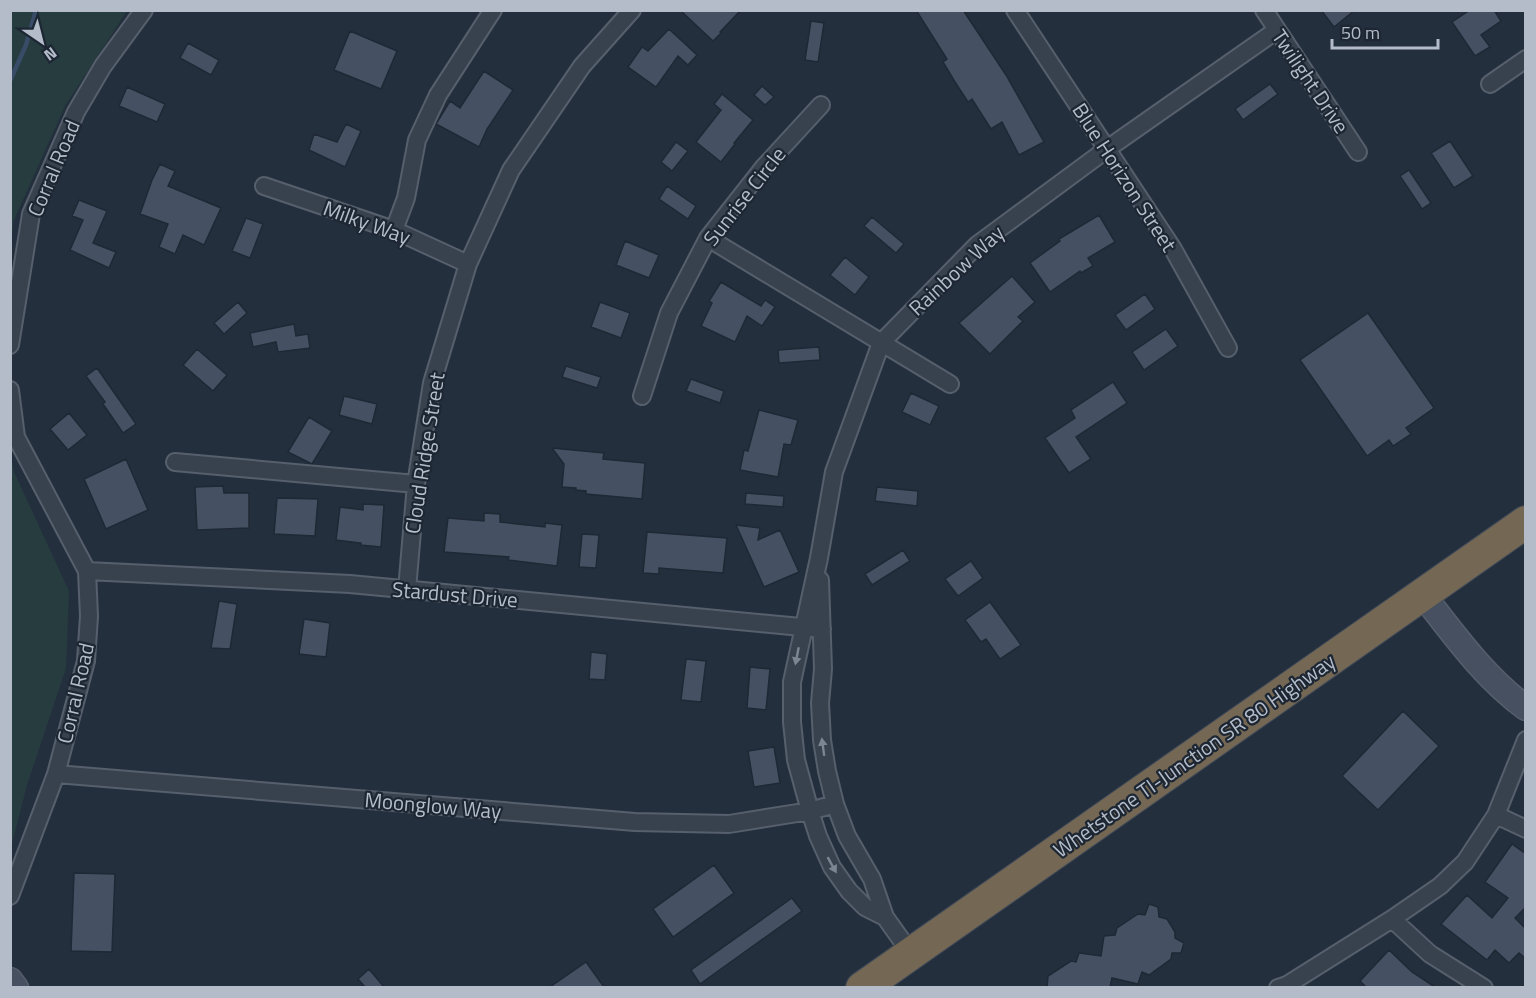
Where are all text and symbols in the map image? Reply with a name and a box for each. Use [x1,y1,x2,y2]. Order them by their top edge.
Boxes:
north arrow [12,12,72,72]
scale bar [1332,12,1438,50]
text: 50 m [1341,19,1380,46]
street label: Twilight Drive [1264,22,1358,140]
text: N [39,41,62,67]
street label: Blue Horizon Street [1065,96,1186,258]
street label: Corral Road [18,115,88,221]
street label: Sunrise Circle [695,140,793,252]
street label: Milky Way [319,191,415,253]
street label: Rainbow Way [901,217,1011,323]
street label: Cloud Ridge Street [395,369,453,536]
street label: Stardust Drive [391,573,519,615]
street label: Corral Road [48,640,102,746]
street label: Whetstone TI-Junction SR 80 Highway [1046,645,1342,865]
one-way arrow [792,646,801,665]
one-way arrow [819,737,828,756]
street label: Moonglow Way [363,783,503,827]
one-way arrow [827,857,837,874]

